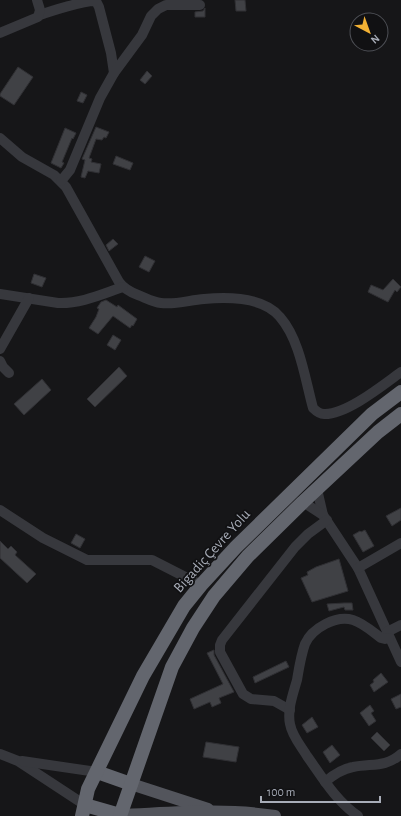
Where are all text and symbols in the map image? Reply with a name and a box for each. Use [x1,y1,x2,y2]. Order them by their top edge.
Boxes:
north arrow [349,12,389,52]
text: N [369,33,382,46]
street label: Bigadiç Çevre Yolu [171,506,253,595]
scale bar [261,778,380,804]
text: 100 m [267,786,295,798]

